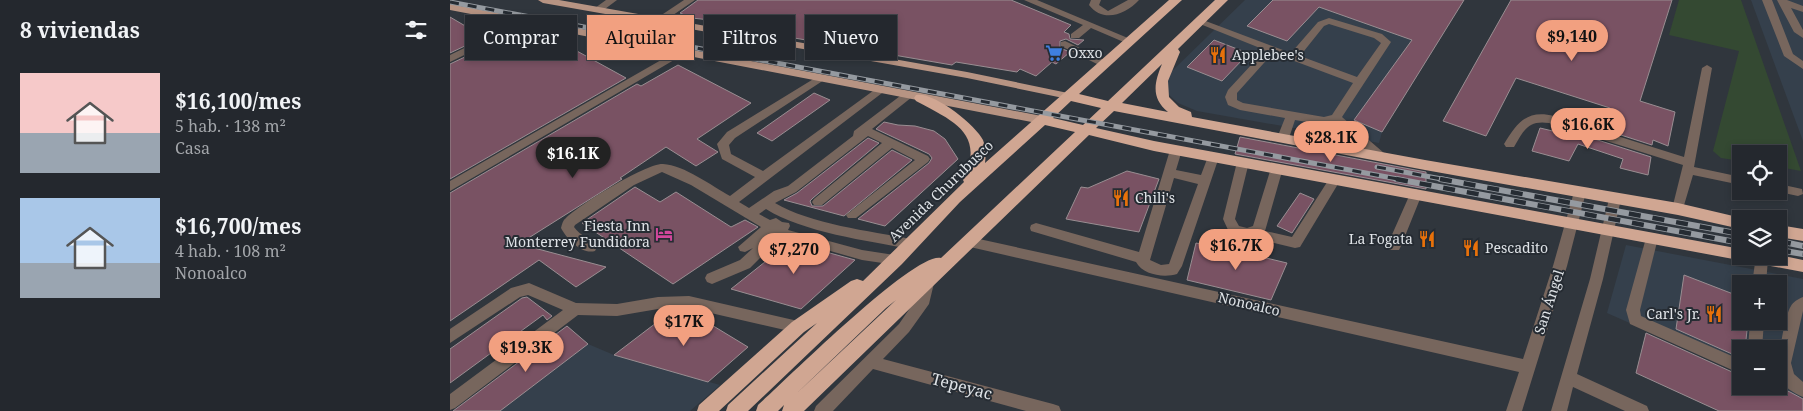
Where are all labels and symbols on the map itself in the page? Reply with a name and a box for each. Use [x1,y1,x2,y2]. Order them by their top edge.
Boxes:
pin: $9,140 [1531,20,1613,62]
supermarket icon: Oxxo [1044,43,1064,63]
place label: Oxxo [1068,43,1103,62]
restaurant icon: Applebee's [1208,45,1228,65]
place label: Applebee's [1232,45,1304,64]
pin: $16.6K [1547,108,1629,150]
pin: $28.1K [1290,120,1372,163]
pin: $16.1K [532,136,614,179]
street label: Avenida Churubusco [884,136,997,246]
restaurant icon: Chili's [1111,188,1131,208]
place label: Chili's [1135,188,1175,207]
place label: Fiesta Inn Monterrey Fundidora [505,216,650,251]
hotel icon: Fiesta Inn Monterrey Fundidora [654,224,674,244]
pin: $16.7K [1195,228,1277,271]
place label: La Fogata [1349,229,1413,248]
restaurant icon: La Fogata [1417,229,1437,249]
pin: $7,270 [753,232,835,275]
restaurant icon: Pescadito [1461,238,1481,258]
place label: Pescadito [1485,238,1548,257]
street label: San Ángel [1529,267,1568,336]
street label: Nonoalco [1216,287,1282,320]
pin: $17K [654,304,714,347]
place label: Carl's Jr. [1646,304,1700,323]
restaurant icon: Carl's Jr. [1704,304,1724,324]
pin: $19.3K [485,330,567,373]
street label: Tepeyac [929,367,995,405]

